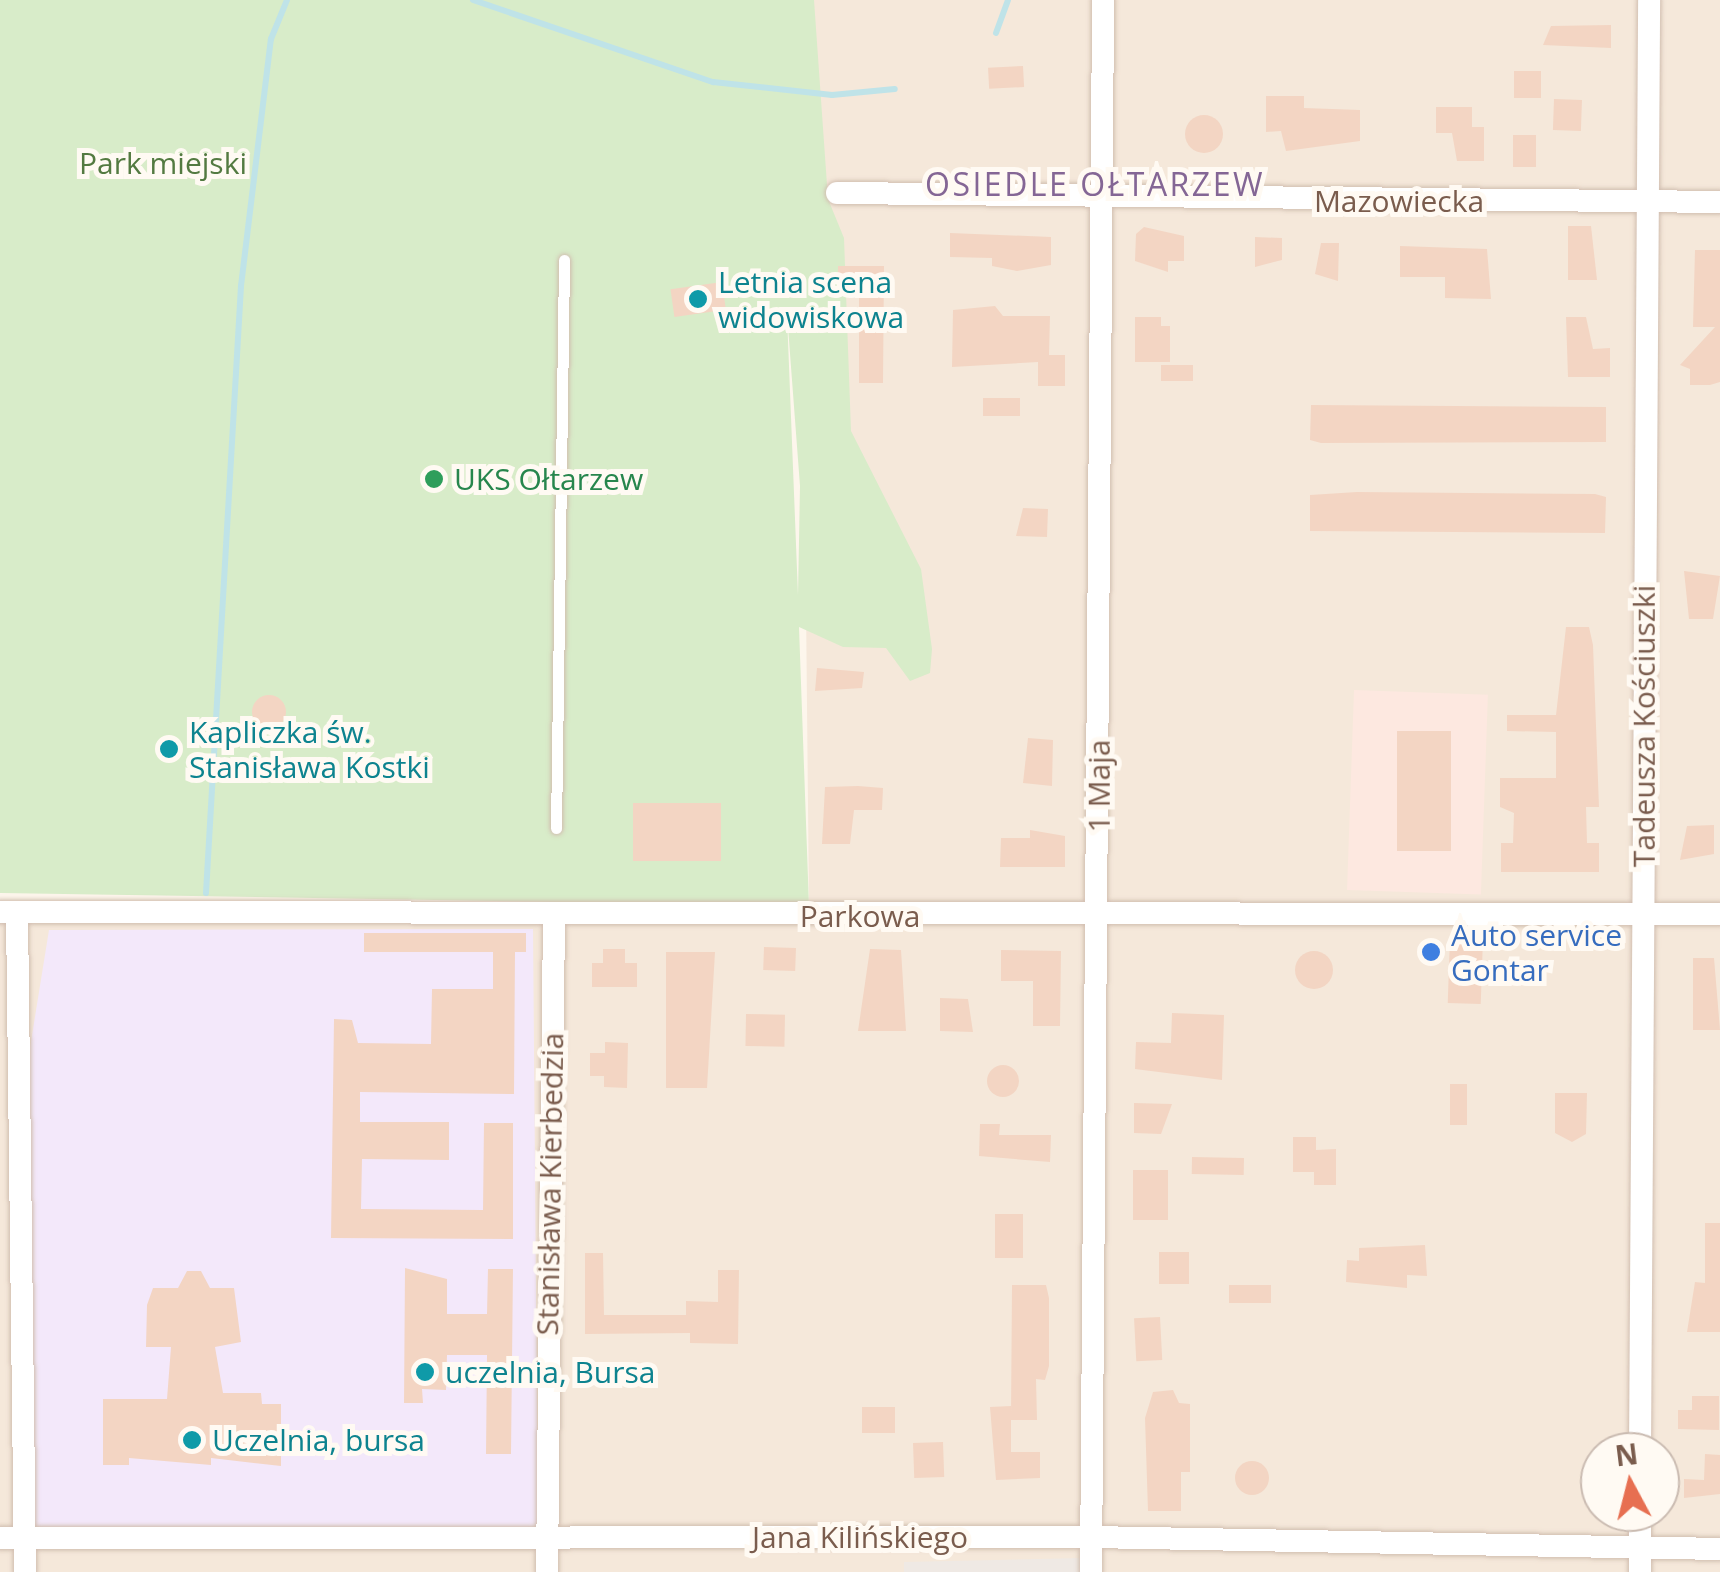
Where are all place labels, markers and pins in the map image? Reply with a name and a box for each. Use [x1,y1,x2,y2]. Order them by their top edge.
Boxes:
place label: Letnia scena widowiskowa [718,264,904,334]
marker: Letnia scena widowiskowa [687,288,709,310]
place label: UKS Ołtarzew [454,461,643,497]
marker: UKS Ołtarzew [423,468,445,490]
place label: Kapliczka św. Stanisława Kostki [189,714,430,784]
marker: Kapliczka św. Stanisława Kostki [158,738,180,760]
place label: Auto service Gontar [1451,917,1622,988]
marker: Auto service Gontar [1420,941,1442,963]
place label: uczelnia, Bursa [445,1354,655,1390]
marker: uczelnia, Bursa [414,1361,436,1383]
place label: Uczelnia, bursa [212,1422,425,1458]
marker: Uczelnia, bursa [181,1429,203,1451]

